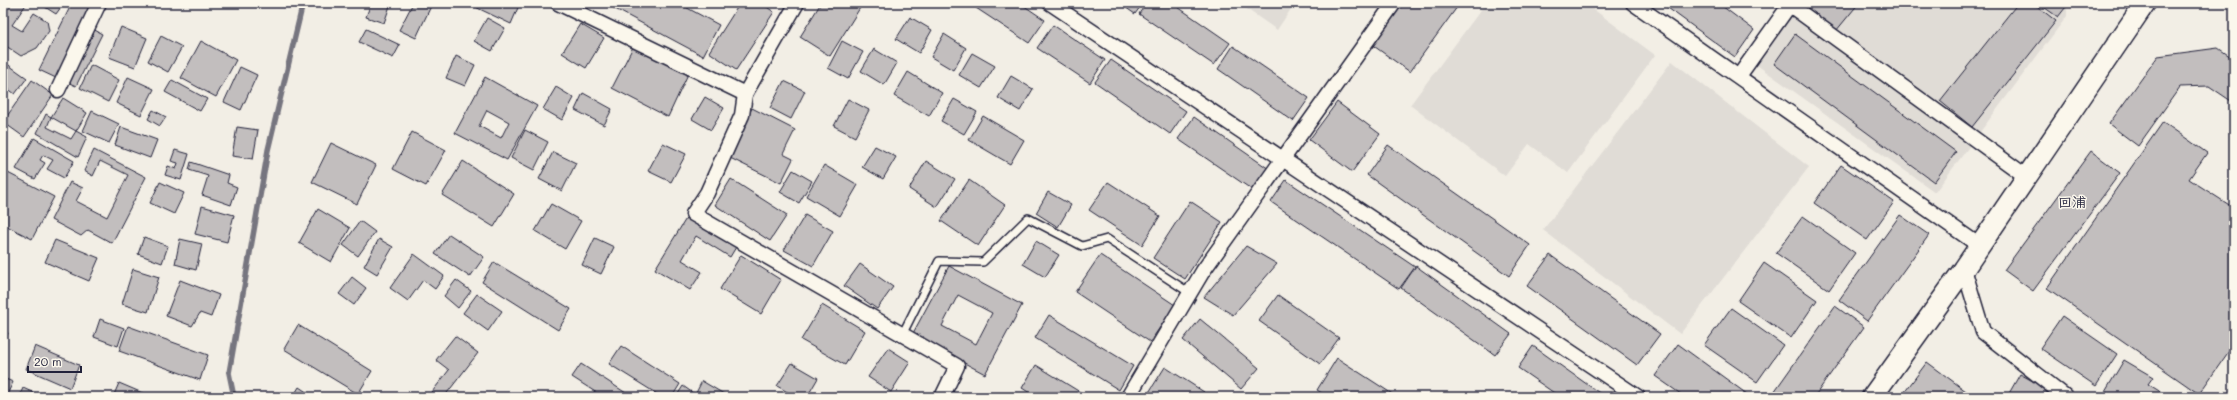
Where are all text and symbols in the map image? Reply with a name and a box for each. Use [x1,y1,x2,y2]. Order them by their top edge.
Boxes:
district label: 回浦 [2058,192,2086,211]
scale bar [28,348,81,374]
text: 20 m [34,353,62,369]

